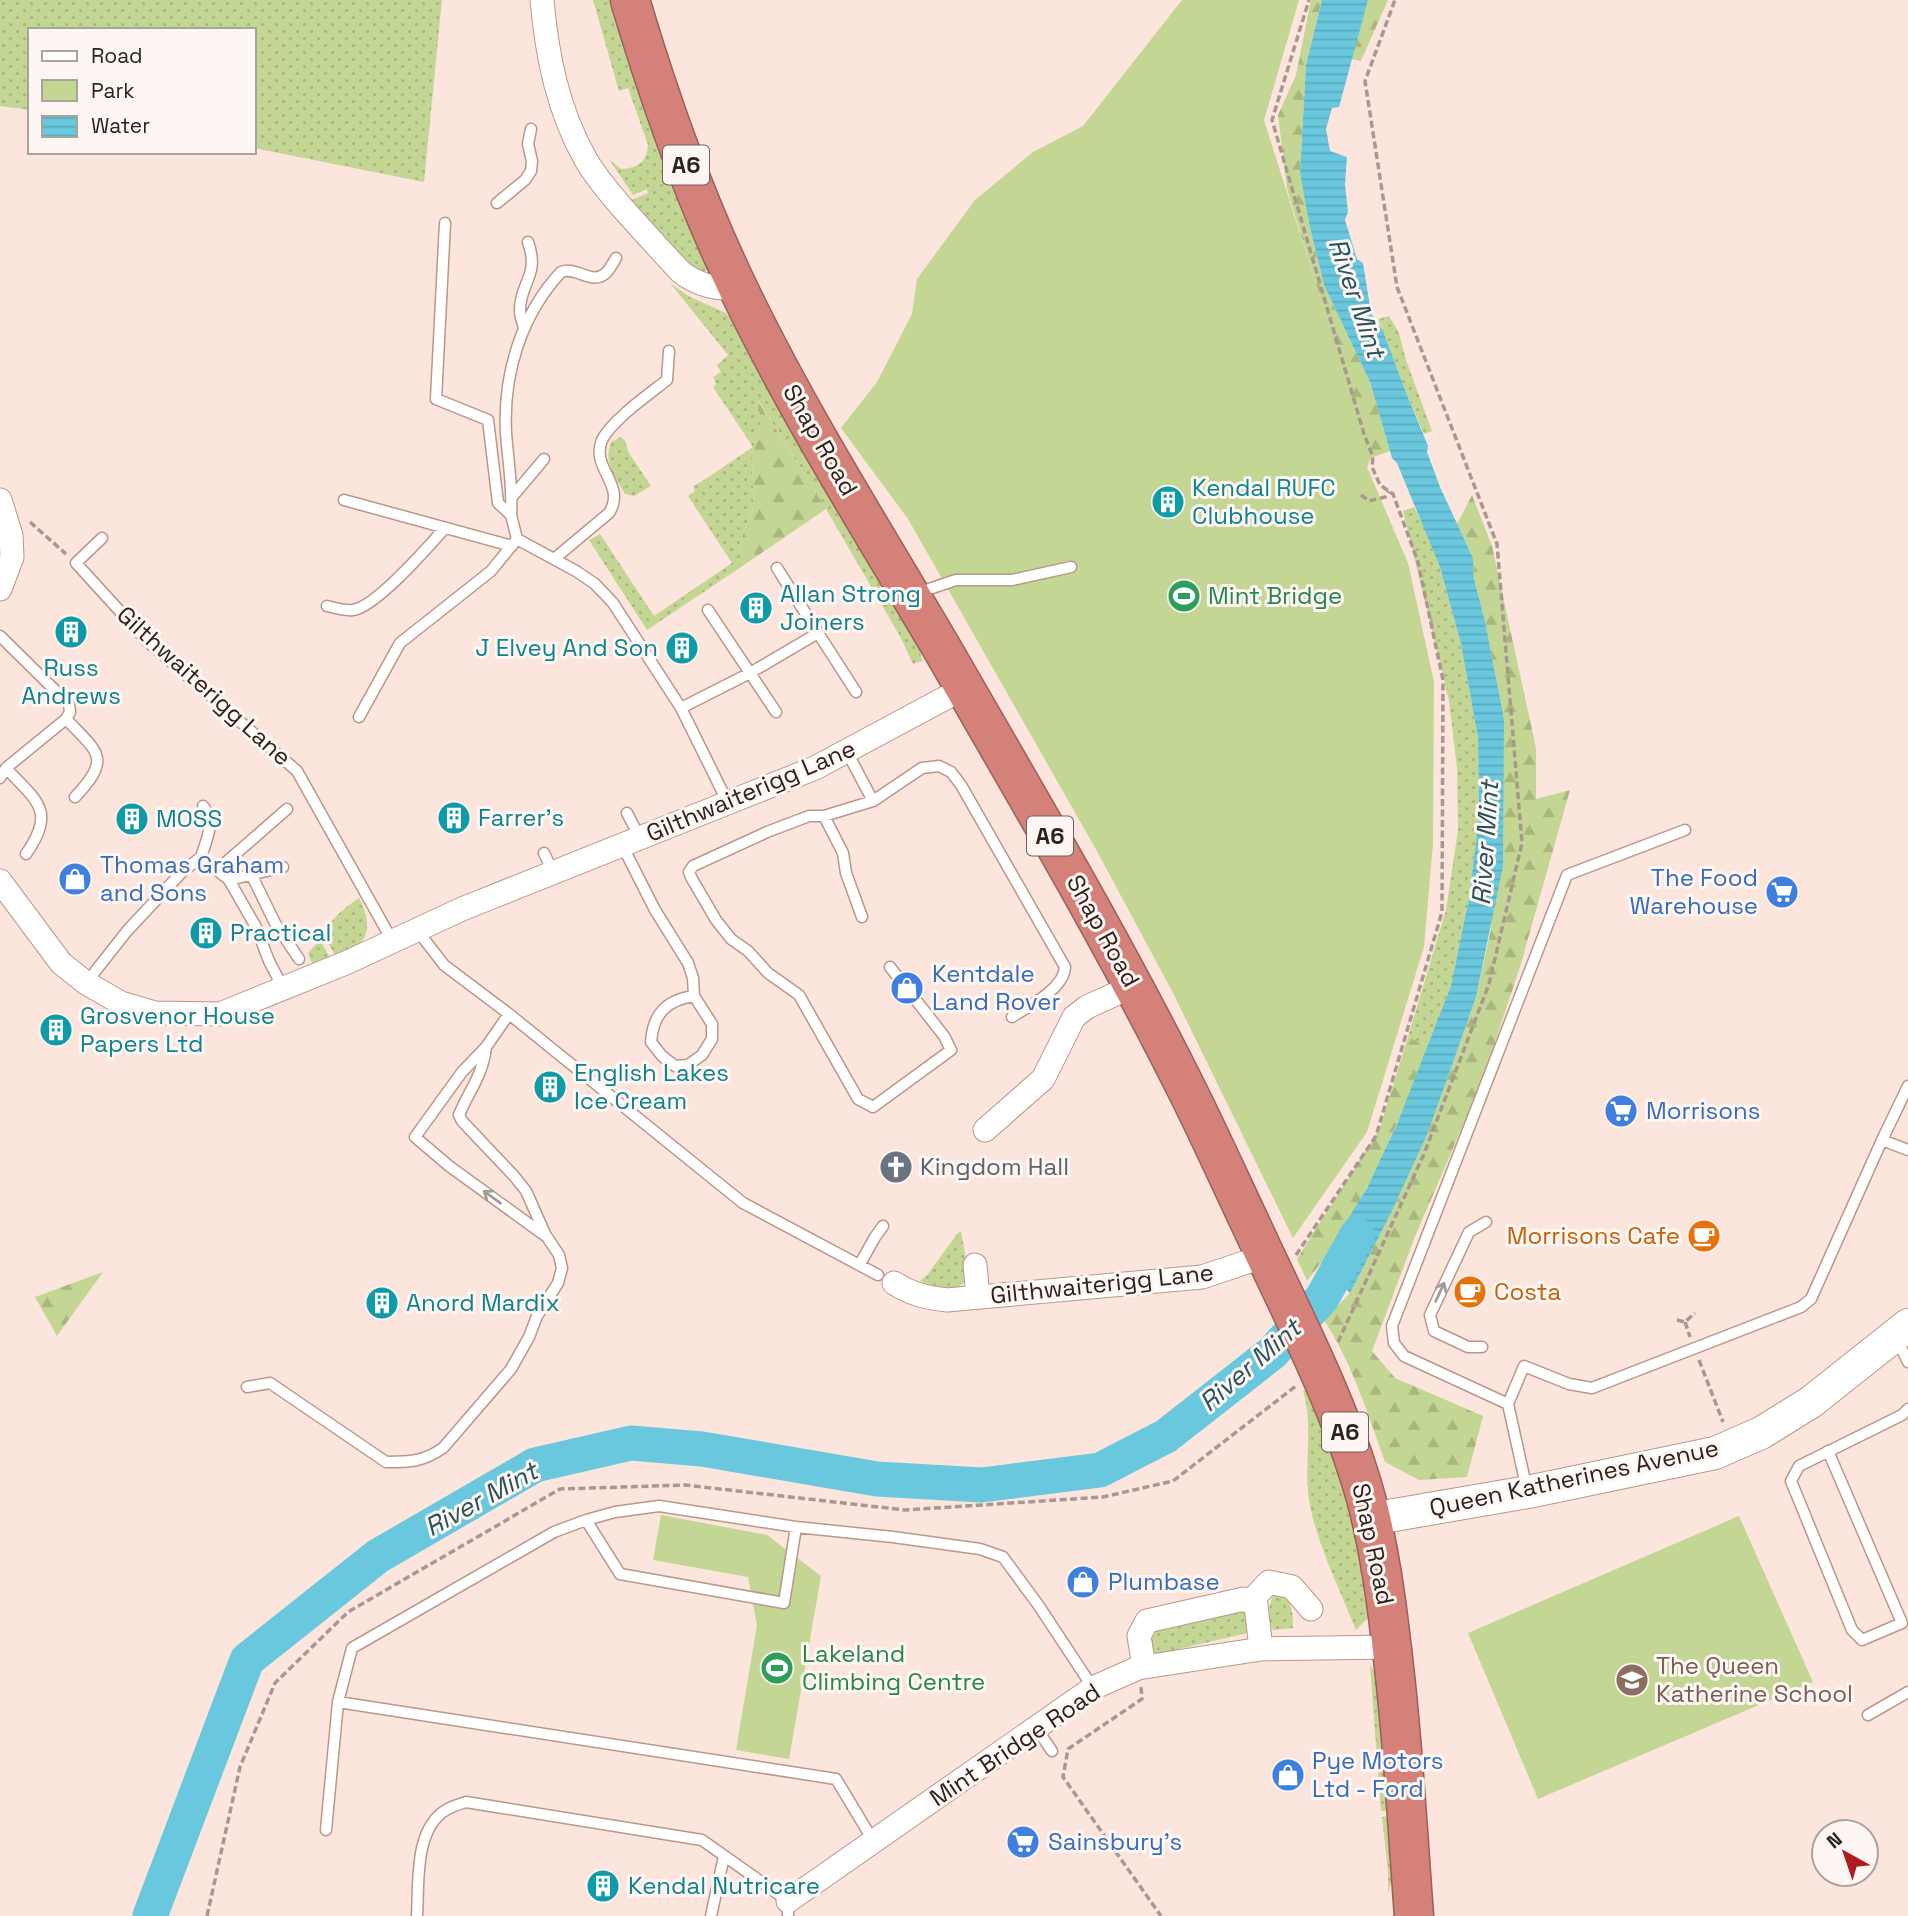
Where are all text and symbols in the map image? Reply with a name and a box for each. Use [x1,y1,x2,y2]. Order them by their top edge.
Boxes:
legend [28,28,256,154]
text: Road [91,42,143,69]
text: Park [91,77,135,104]
text: Water [91,112,150,139]
road number: A6 [663,146,709,184]
water label: River Mint [1321,234,1394,364]
street label: Shap Road [776,378,865,501]
place label: Kendal RUFC Clubhouse [1192,472,1336,531]
building icon: Kendal RUFC Clubhouse [1149,483,1187,521]
sports icon: Mint Bridge [1165,577,1203,615]
place label: Allan Strong Joiners [780,578,921,637]
place label: Mint Bridge [1208,580,1342,611]
building icon: Allan Strong Joiners [737,589,775,627]
street label: Gilthwaiterigg Lane [111,599,298,772]
building icon: Russ Andrews [52,613,90,651]
building icon: J Elvey And Son [663,629,701,667]
place label: J Elvey And Son [475,632,658,663]
place label: Russ Andrews [21,652,121,711]
street label: Gilthwaiterigg Lane [641,732,860,849]
water label: River Mint [1464,778,1506,906]
building icon: Farrer's [435,799,473,837]
building icon: MOSS [113,800,151,838]
place label: Farrer's [478,802,564,833]
place label: MOSS [156,803,222,834]
road number: A6 [1027,816,1073,856]
place label: Thomas Graham and Sons [100,849,284,908]
shop icon: Thomas Graham and Sons [56,860,94,898]
place label: The Food Warehouse [1630,862,1758,921]
street label: Shap Road [1060,869,1147,992]
supermarket icon: The Food Warehouse [1763,873,1801,911]
building icon: Practical [187,914,225,952]
place label: Practical [230,917,331,948]
place label: Kentdale Land Rover [932,958,1060,1017]
shop icon: Kentdale Land Rover [888,969,926,1007]
place label: Grosvenor House Papers Ltd [80,1000,275,1059]
building icon: Grosvenor House Papers Ltd [37,1011,75,1049]
place label: English Lakes Ice Cream [574,1057,729,1116]
building icon: English Lakes Ice Cream [531,1068,569,1106]
supermarket icon: Morrisons [1602,1092,1640,1130]
place label: Morrisons [1646,1095,1760,1126]
church icon: Kingdom Hall [877,1148,915,1186]
place label: Kingdom Hall [920,1151,1069,1182]
one-way arrow [483,1190,502,1204]
cafe icon: Morrisons Cafe [1685,1217,1723,1255]
place label: Morrisons Cafe [1507,1220,1680,1251]
street label: Gilthwaiterigg Lane [989,1256,1215,1311]
cafe icon: Costa [1451,1273,1489,1311]
place label: Costa [1494,1276,1562,1307]
one-way arrow [1435,1282,1448,1303]
building icon: Anord Mardix [363,1284,401,1322]
place label: Anord Mardix [406,1287,560,1318]
water label: River Mint [1192,1310,1310,1419]
road number: A6 [1322,1413,1368,1452]
street label: Queen Katherines Avenue [1426,1432,1721,1523]
water label: River Mint [418,1453,545,1544]
street label: Shap Road [1345,1480,1402,1608]
shop icon: Plumbase [1064,1563,1102,1601]
place label: Plumbase [1108,1566,1220,1597]
place label: Lakeland Climbing Centre [802,1638,985,1697]
sports icon: Lakeland Climbing Centre [758,1649,796,1687]
place label: The Queen Katherine School [1656,1650,1853,1709]
school or university icon: The Queen Katherine School [1613,1661,1651,1699]
street label: Mint Bridge Road [923,1676,1106,1813]
place label: Pye Motors Ltd - Ford [1312,1745,1444,1804]
shop icon: Pye Motors Ltd - Ford [1269,1756,1307,1794]
north arrow [1810,1818,1880,1888]
supermarket icon: Sainsbury's [1004,1823,1042,1861]
place label: Sainsbury's [1048,1826,1182,1857]
text: N [1821,1827,1847,1854]
building icon: Kendal Nutricare [584,1867,622,1905]
place label: Kendal Nutricare [628,1870,820,1901]

